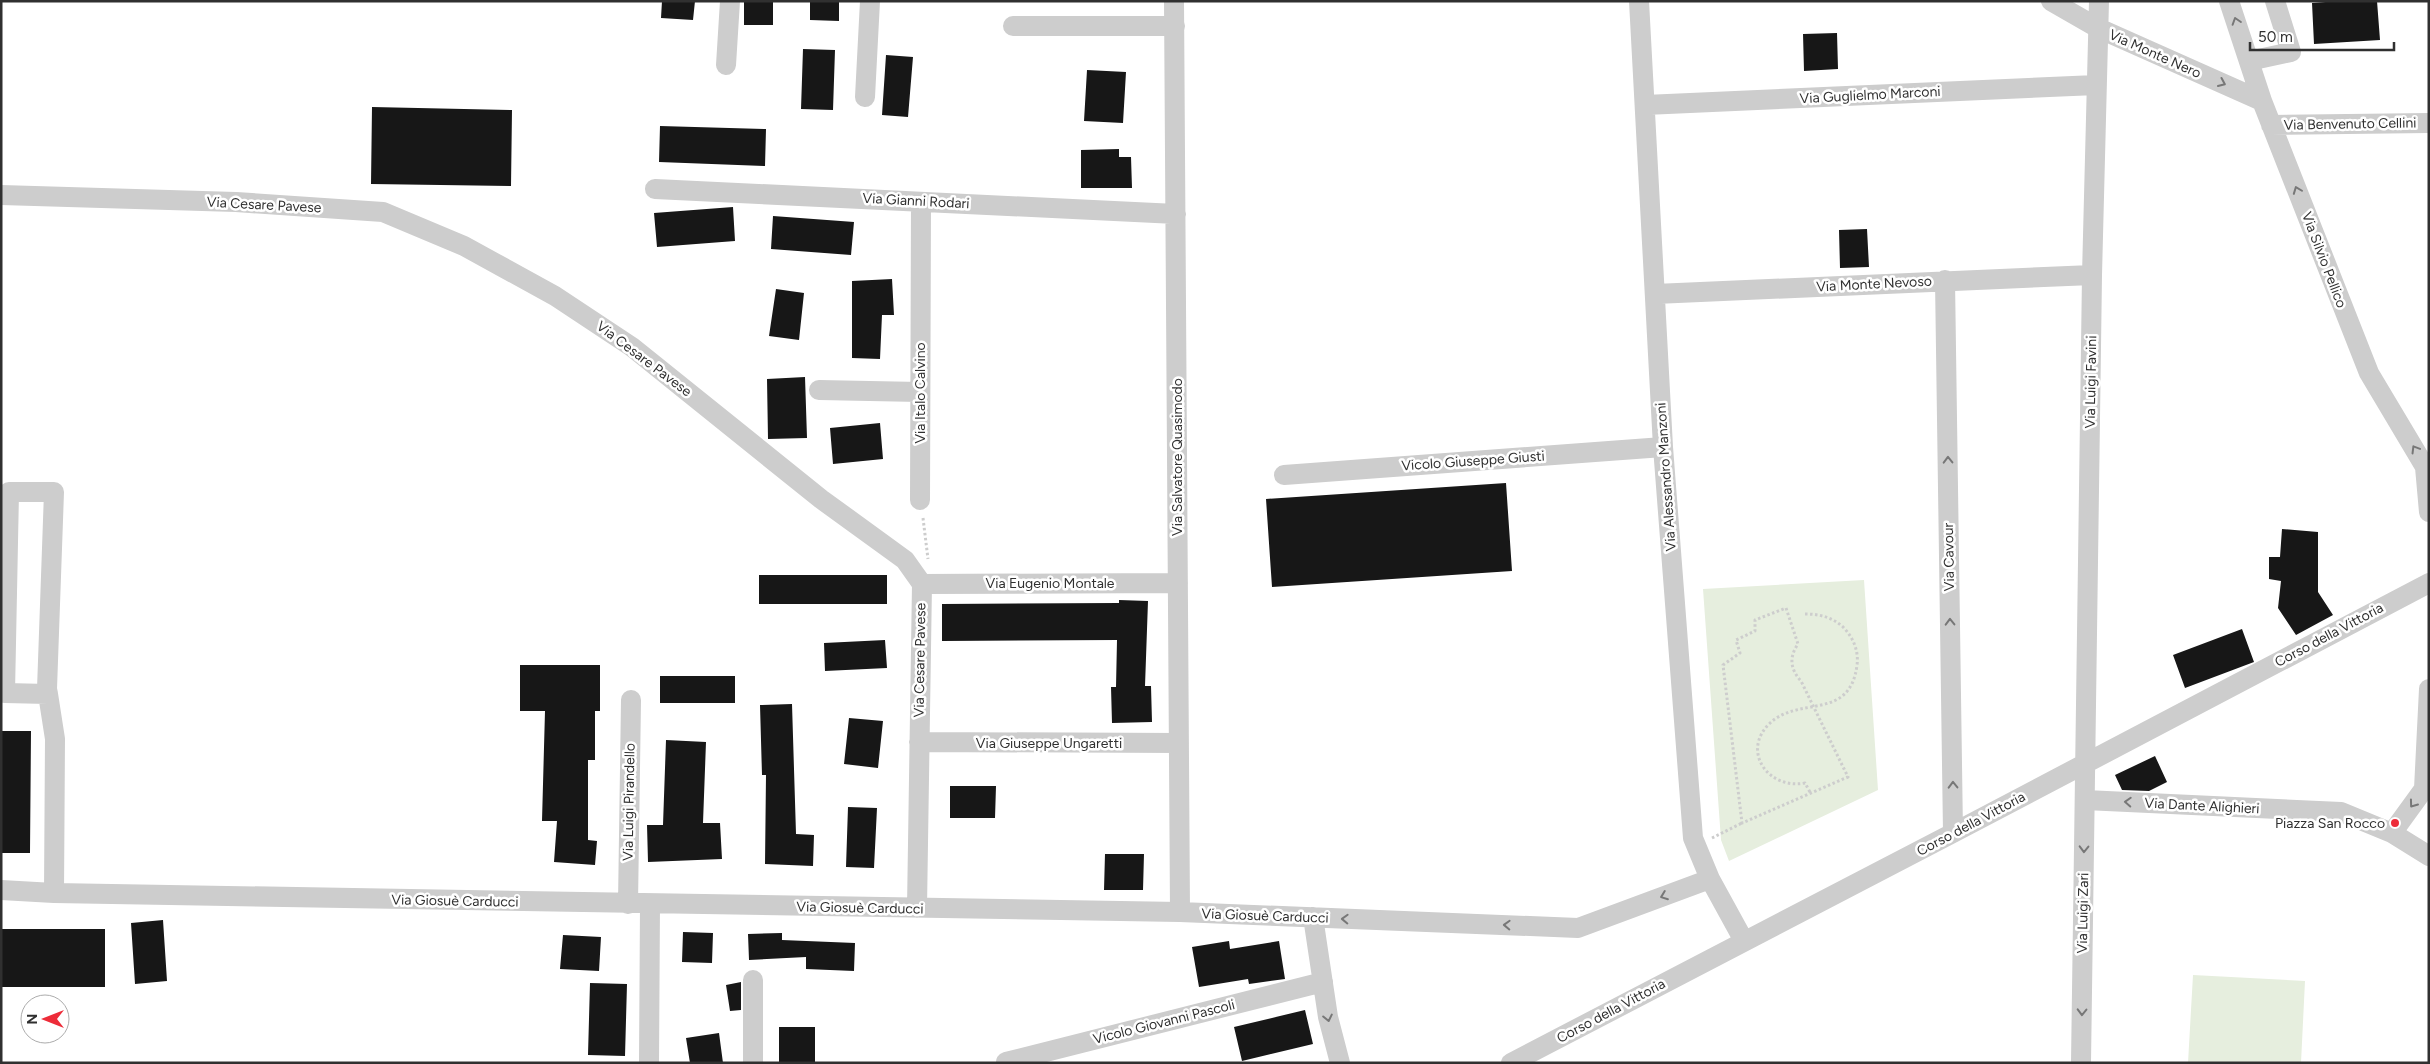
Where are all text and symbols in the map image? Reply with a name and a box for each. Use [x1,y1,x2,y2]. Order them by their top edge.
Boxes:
one-way arrow [2231,17,2241,26]
scale bar [2250,20,2394,52]
street label: Via Monte Nero [2106,26,2204,82]
text: 50 m [2258,28,2293,46]
one-way arrow [2217,77,2226,88]
street label: Via Guglielmo Marconi [1799,83,1941,107]
street label: Via Benvenuto Cellini [2283,114,2417,134]
one-way arrow [2293,186,2303,195]
street label: Via Gianni Rodari [862,190,970,212]
street label: Via Cesare Pavese [206,194,322,217]
street label: Via Silvio Pellico [2298,210,2350,310]
street label: Via Monte Nevoso [1816,272,1932,296]
street label: Via Cesare Pavese [593,318,695,401]
street label: Via Luigi Favini [2082,335,2100,429]
street label: Via Italo Calvino [912,342,929,444]
street label: Via Salvatore Quasimodo [1169,378,1186,536]
street label: Via Alessandro Manzoni [1652,402,1680,552]
one-way arrow [2411,445,2421,454]
street label: Vicolo Giuseppe Giusti [1401,448,1545,474]
one-way arrow [1943,456,1953,464]
street label: Via Cavour [1940,522,1958,591]
street label: Via Eugenio Montale [985,575,1115,592]
street label: Corso della Vittoria [2272,599,2386,671]
street label: Via Cesare Pavese [911,602,930,717]
one-way arrow [1945,618,1955,626]
street label: Via Giuseppe Ungaretti [976,735,1122,752]
street label: Via Luigi Pirandello [619,743,639,861]
one-way arrow [1948,780,1958,788]
street label: Corso della Vittoria [1914,788,2028,860]
street label: Via Dante Alighieri [2144,794,2260,818]
one-way arrow [2124,797,2132,808]
one-way arrow [2410,798,2419,808]
place label: Piazza San Rocco [2275,815,2385,832]
marker: Piazza San Rocco [2389,817,2401,829]
one-way arrow [2079,846,2089,853]
street label: Via Luigi Zari [2074,872,2092,954]
one-way arrow [1660,890,1669,900]
street label: Via Giosuè Carducci [391,891,519,911]
street label: Via Giosuè Carducci [796,898,924,918]
street label: Via Giosuè Carducci [1201,905,1329,927]
one-way arrow [1341,913,1349,924]
one-way arrow [1503,920,1511,931]
street label: Corso della Vittoria [1554,975,1668,1047]
north arrow [20,994,70,1044]
street label: Vicolo Giovanni Pascoli [1091,996,1237,1048]
one-way arrow [2077,1008,2087,1016]
one-way arrow [1323,1013,1333,1022]
text: N [24,1014,41,1024]

